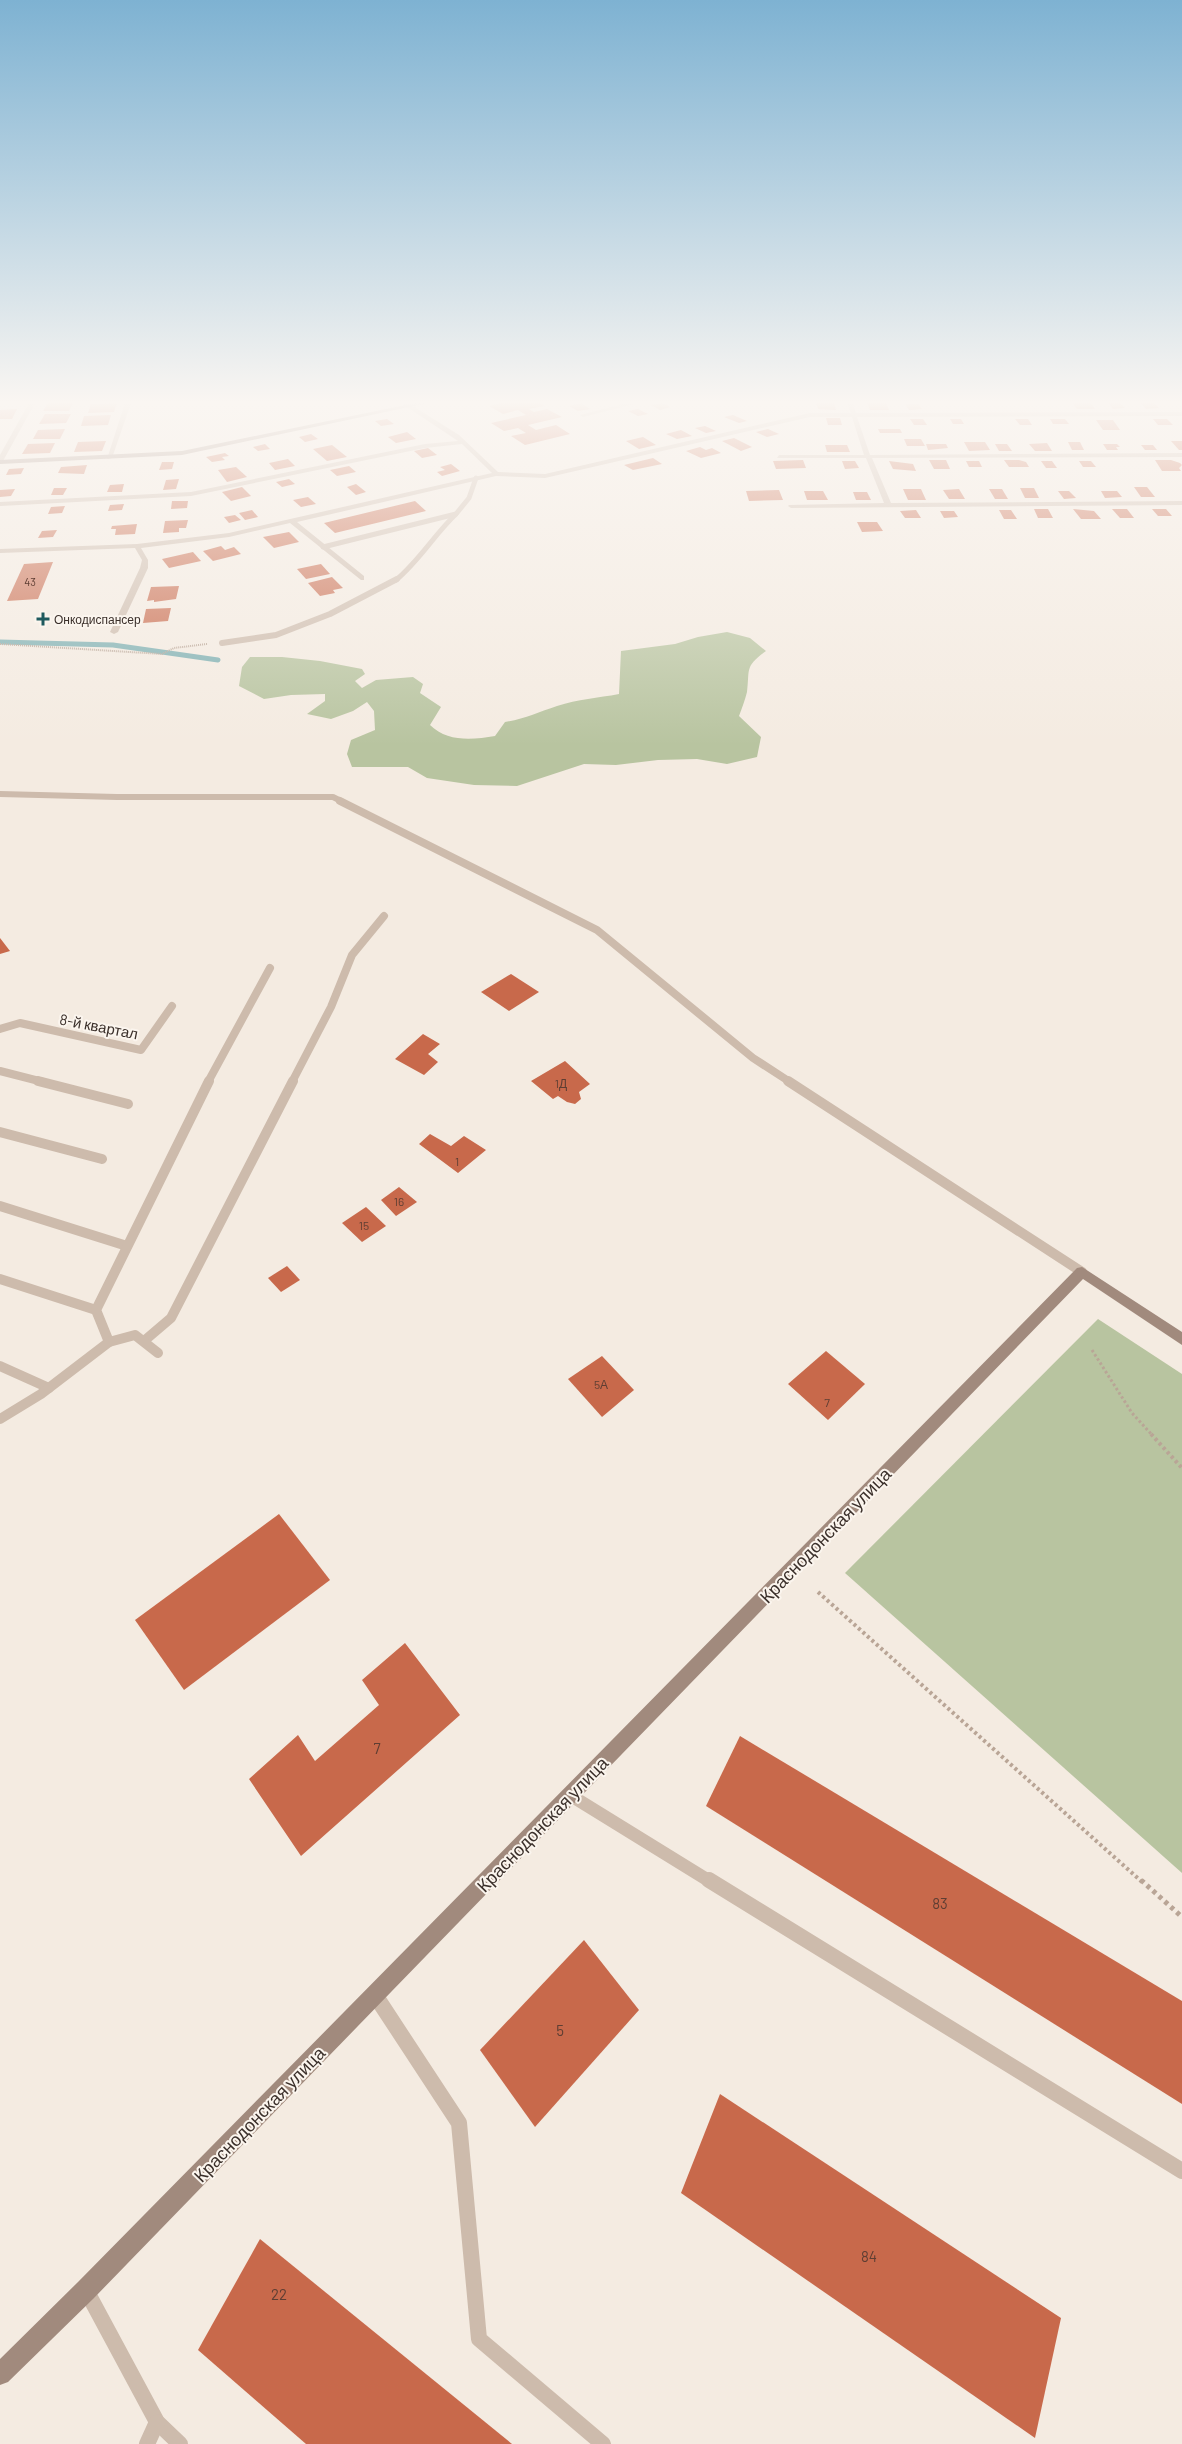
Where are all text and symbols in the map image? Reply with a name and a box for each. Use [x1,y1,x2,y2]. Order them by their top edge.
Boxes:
house number: 43 [24,575,36,588]
marker: Онкодиспансер [36,612,50,626]
place label: Онкодиспансер [54,612,141,627]
street label: 8-й квартал [58,1010,140,1042]
house number: 1Д [555,1076,567,1091]
house number: 1 [455,1154,459,1168]
house number: 16 [394,1194,404,1208]
house number: 15 [359,1218,369,1232]
house number: 5А [594,1377,608,1391]
house number: 7 [824,1395,830,1409]
street label: Краснодонская улица [755,1462,896,1607]
house number: 7 [373,1739,381,1757]
street label: Краснодонская улица [472,1751,613,1896]
house number: 83 [932,1894,948,1912]
house number: 5 [556,2021,564,2039]
street label: Краснодонская улица [189,2041,330,2186]
house number: 84 [861,2247,877,2265]
house number: 22 [271,2285,287,2303]

